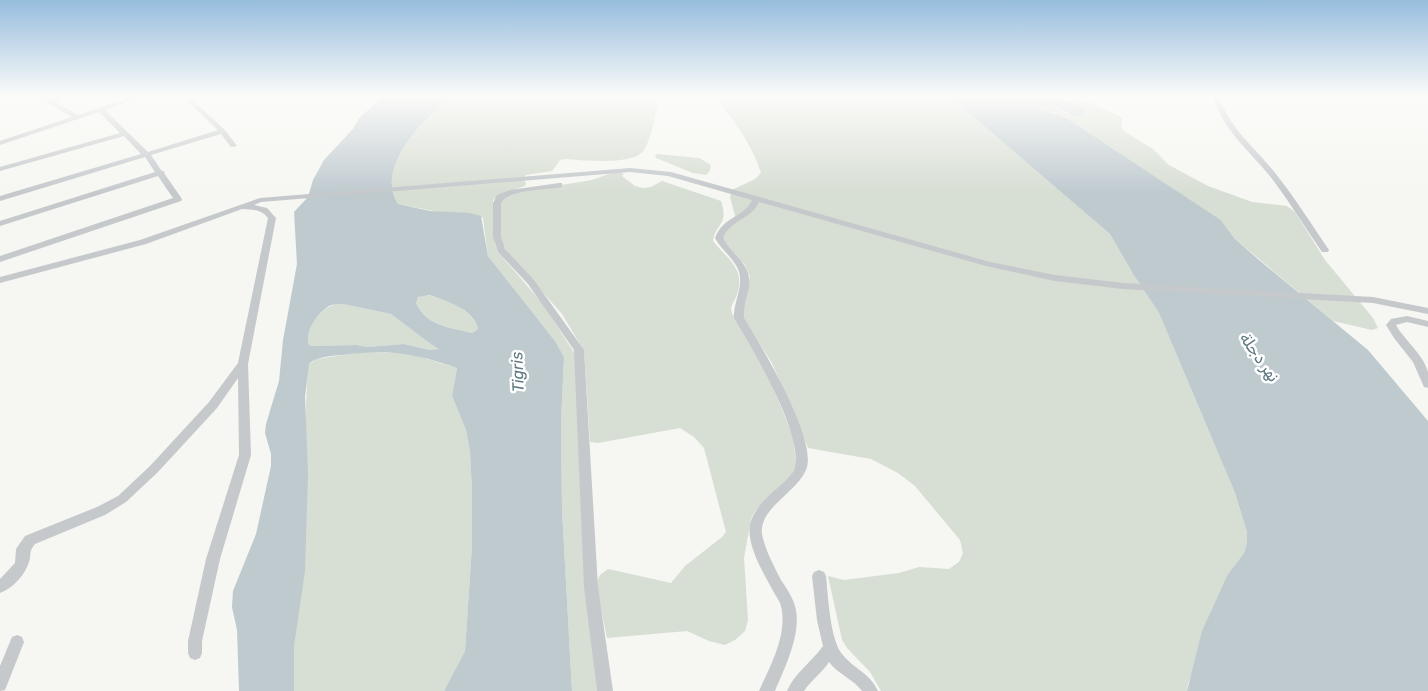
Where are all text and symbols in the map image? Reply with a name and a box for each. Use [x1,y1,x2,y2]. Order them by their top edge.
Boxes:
water label: نهر دجلة [1235,329,1283,386]
water label: Tigris [507,351,528,393]

